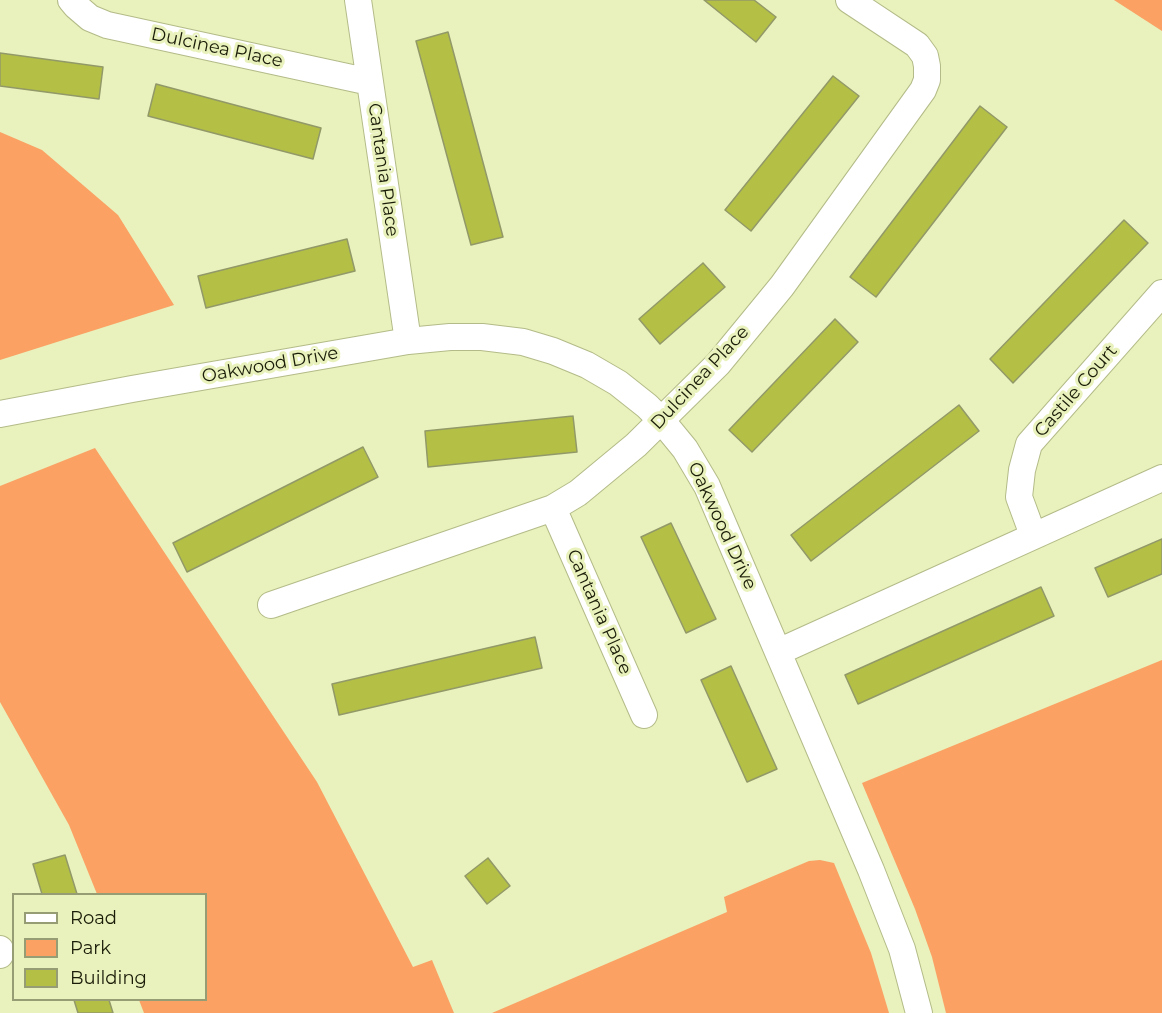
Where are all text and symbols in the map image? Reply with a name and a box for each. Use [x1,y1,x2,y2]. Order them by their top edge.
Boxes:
street label: Dulcinea Place [149,24,285,72]
street label: Cantania Place [363,102,403,238]
street label: Dulcinea Place [646,322,754,434]
street label: Castile Court [1030,340,1122,442]
street label: Oakwood Drive [200,342,340,388]
street label: Oakwood Drive [683,459,761,593]
street label: Cantania Place [562,546,636,678]
legend [12,893,207,1001]
text: Road [70,907,117,929]
text: Park [70,937,111,959]
text: Building [70,967,147,989]

